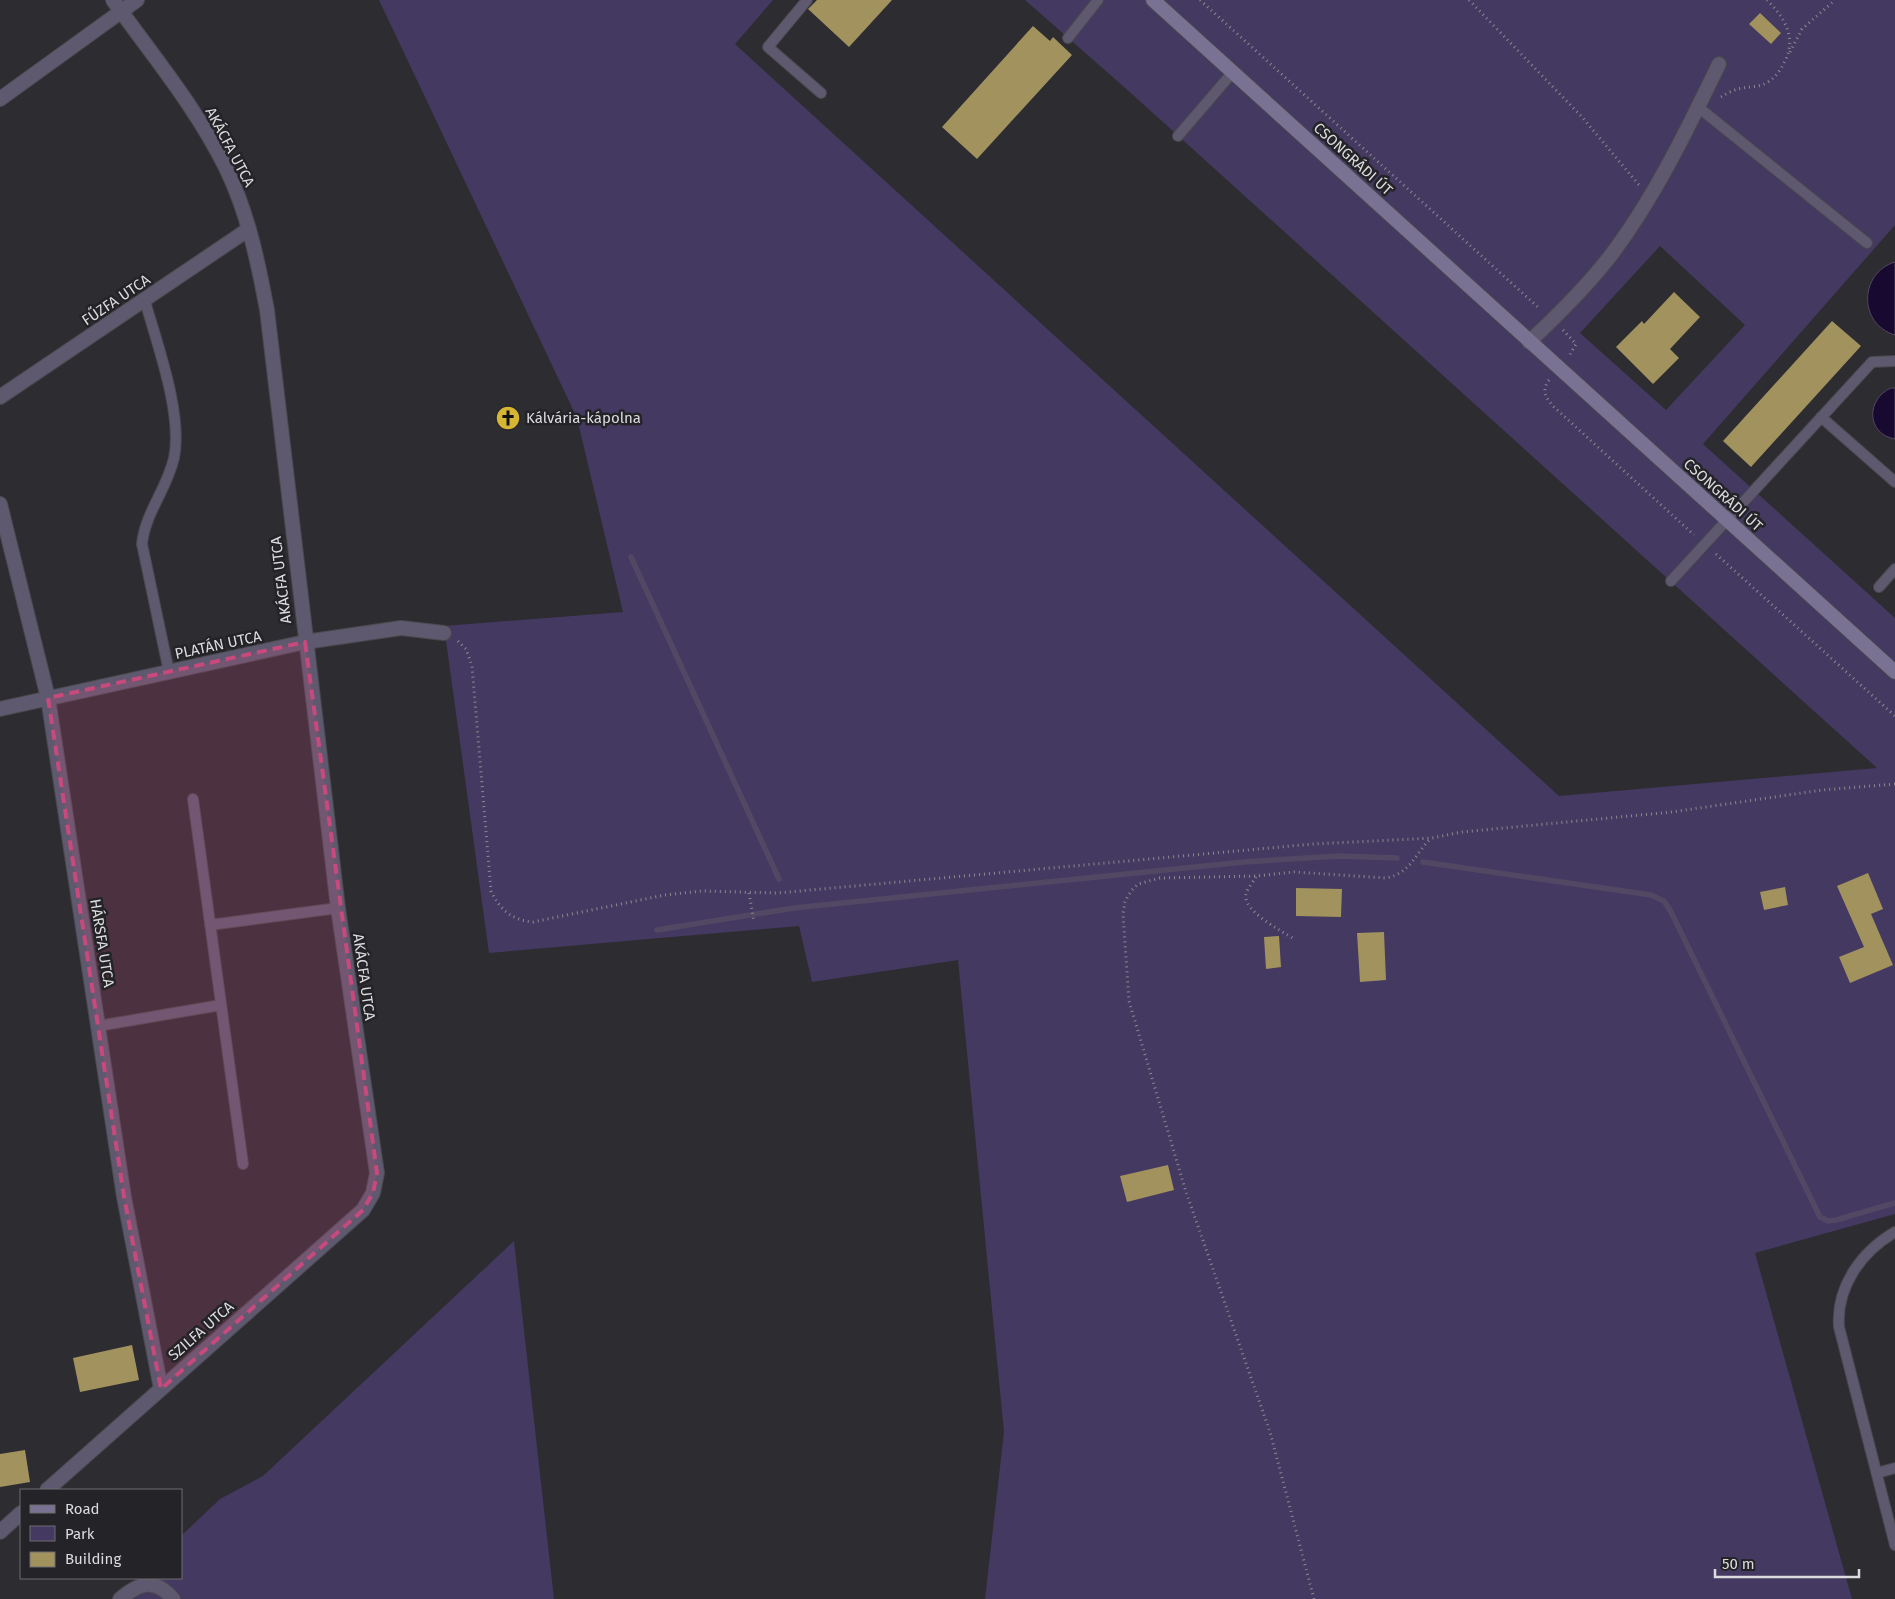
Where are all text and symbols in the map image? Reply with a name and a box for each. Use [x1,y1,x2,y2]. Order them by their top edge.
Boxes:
street label: AKÁCFA UTCA [201,104,259,190]
street label: CSONGRÁDI ÚT [1310,119,1396,199]
street label: FŰZFA UTCA [78,270,154,329]
church icon: Kálvária-kápolna [495,405,521,431]
place label: Kálvária-kápolna [526,409,641,427]
street label: CSONGRÁDI ÚT [1680,455,1766,535]
street label: AKÁCFA UTCA [267,535,295,625]
street label: PLATÁN UTCA [173,627,263,663]
street label: HÁRSFA UTCA [86,898,118,989]
street label: AKÁCFA UTCA [349,932,379,1022]
street label: SZILFA UTCA [165,1297,238,1364]
legend [20,1489,182,1579]
text: Road [65,1500,100,1518]
text: Park [65,1525,95,1543]
scale bar [1715,1546,1859,1578]
text: Building [65,1550,121,1568]
text: 50 m [1722,1555,1755,1573]

